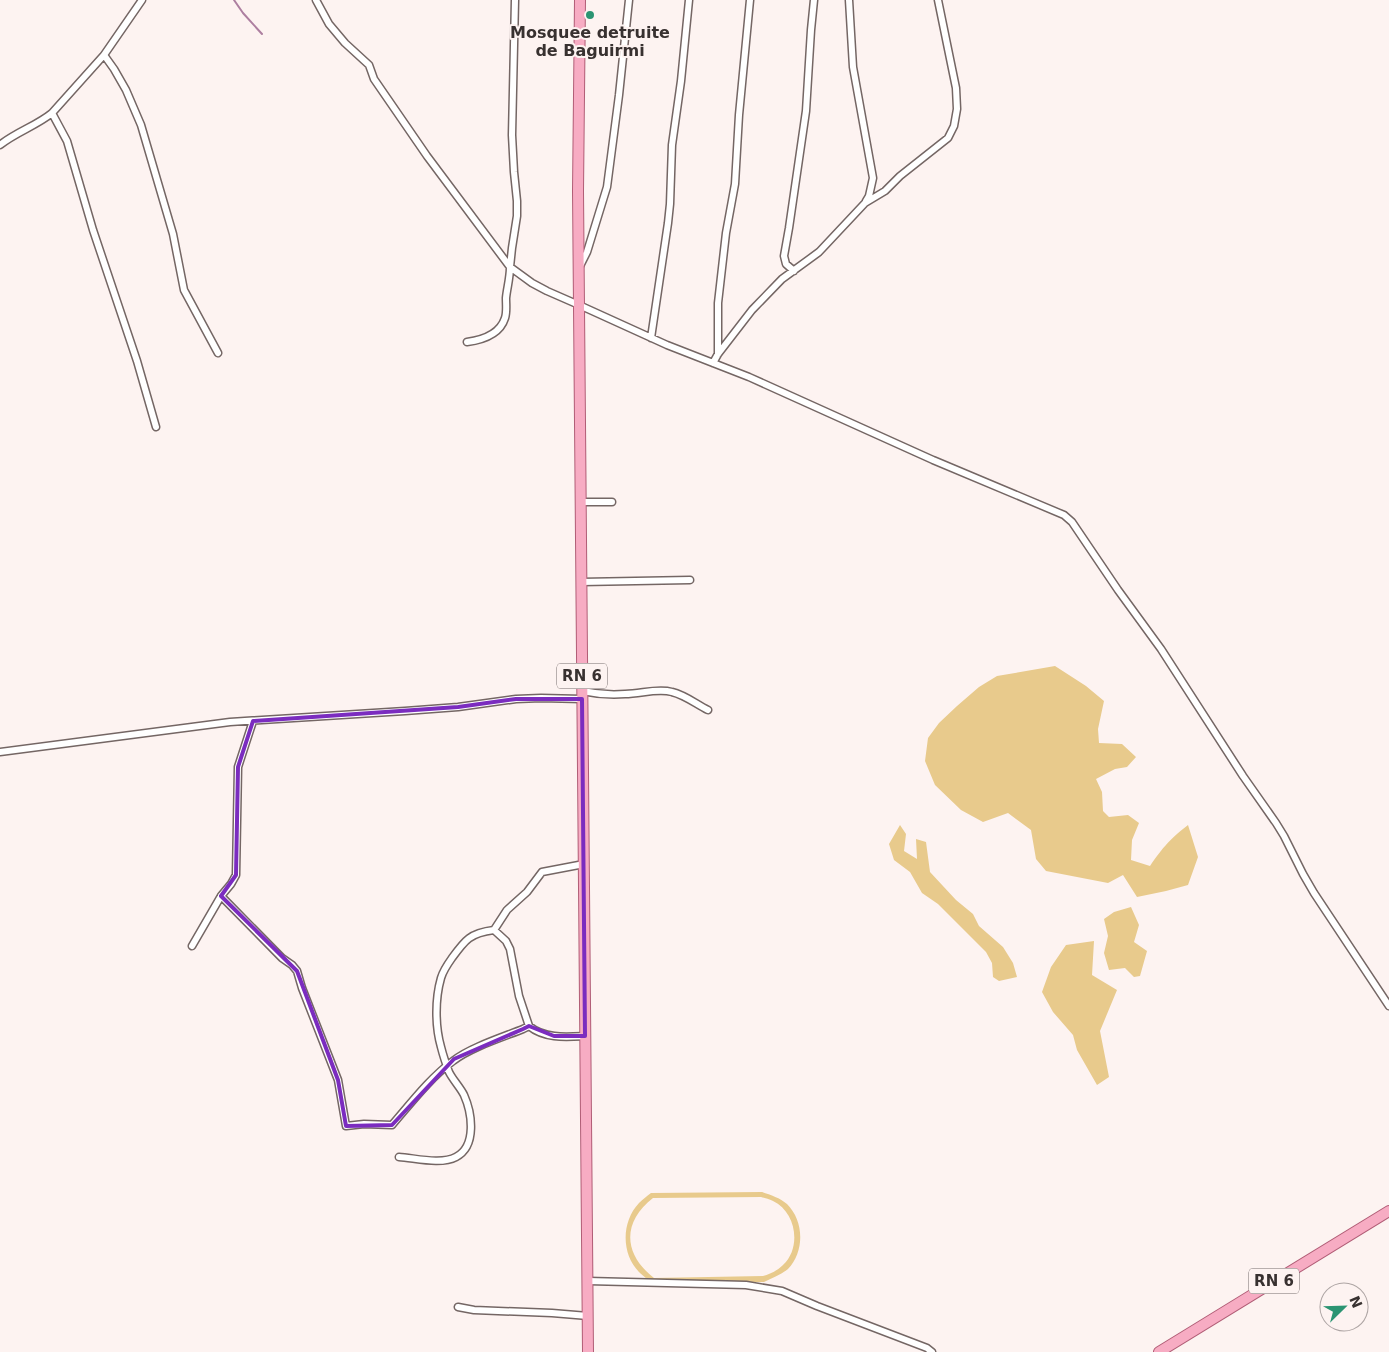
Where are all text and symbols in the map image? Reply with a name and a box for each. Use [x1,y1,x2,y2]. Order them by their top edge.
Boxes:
marker: Mosquee detruite de Baguirmi [584,9,596,21]
place label: Mosquee detruite de Baguirmi [510,23,670,60]
road number: RN 6 [557,664,607,688]
road number: RN 6 [1249,1268,1299,1294]
north arrow [1319,1282,1369,1332]
text: N [1346,1293,1366,1310]

